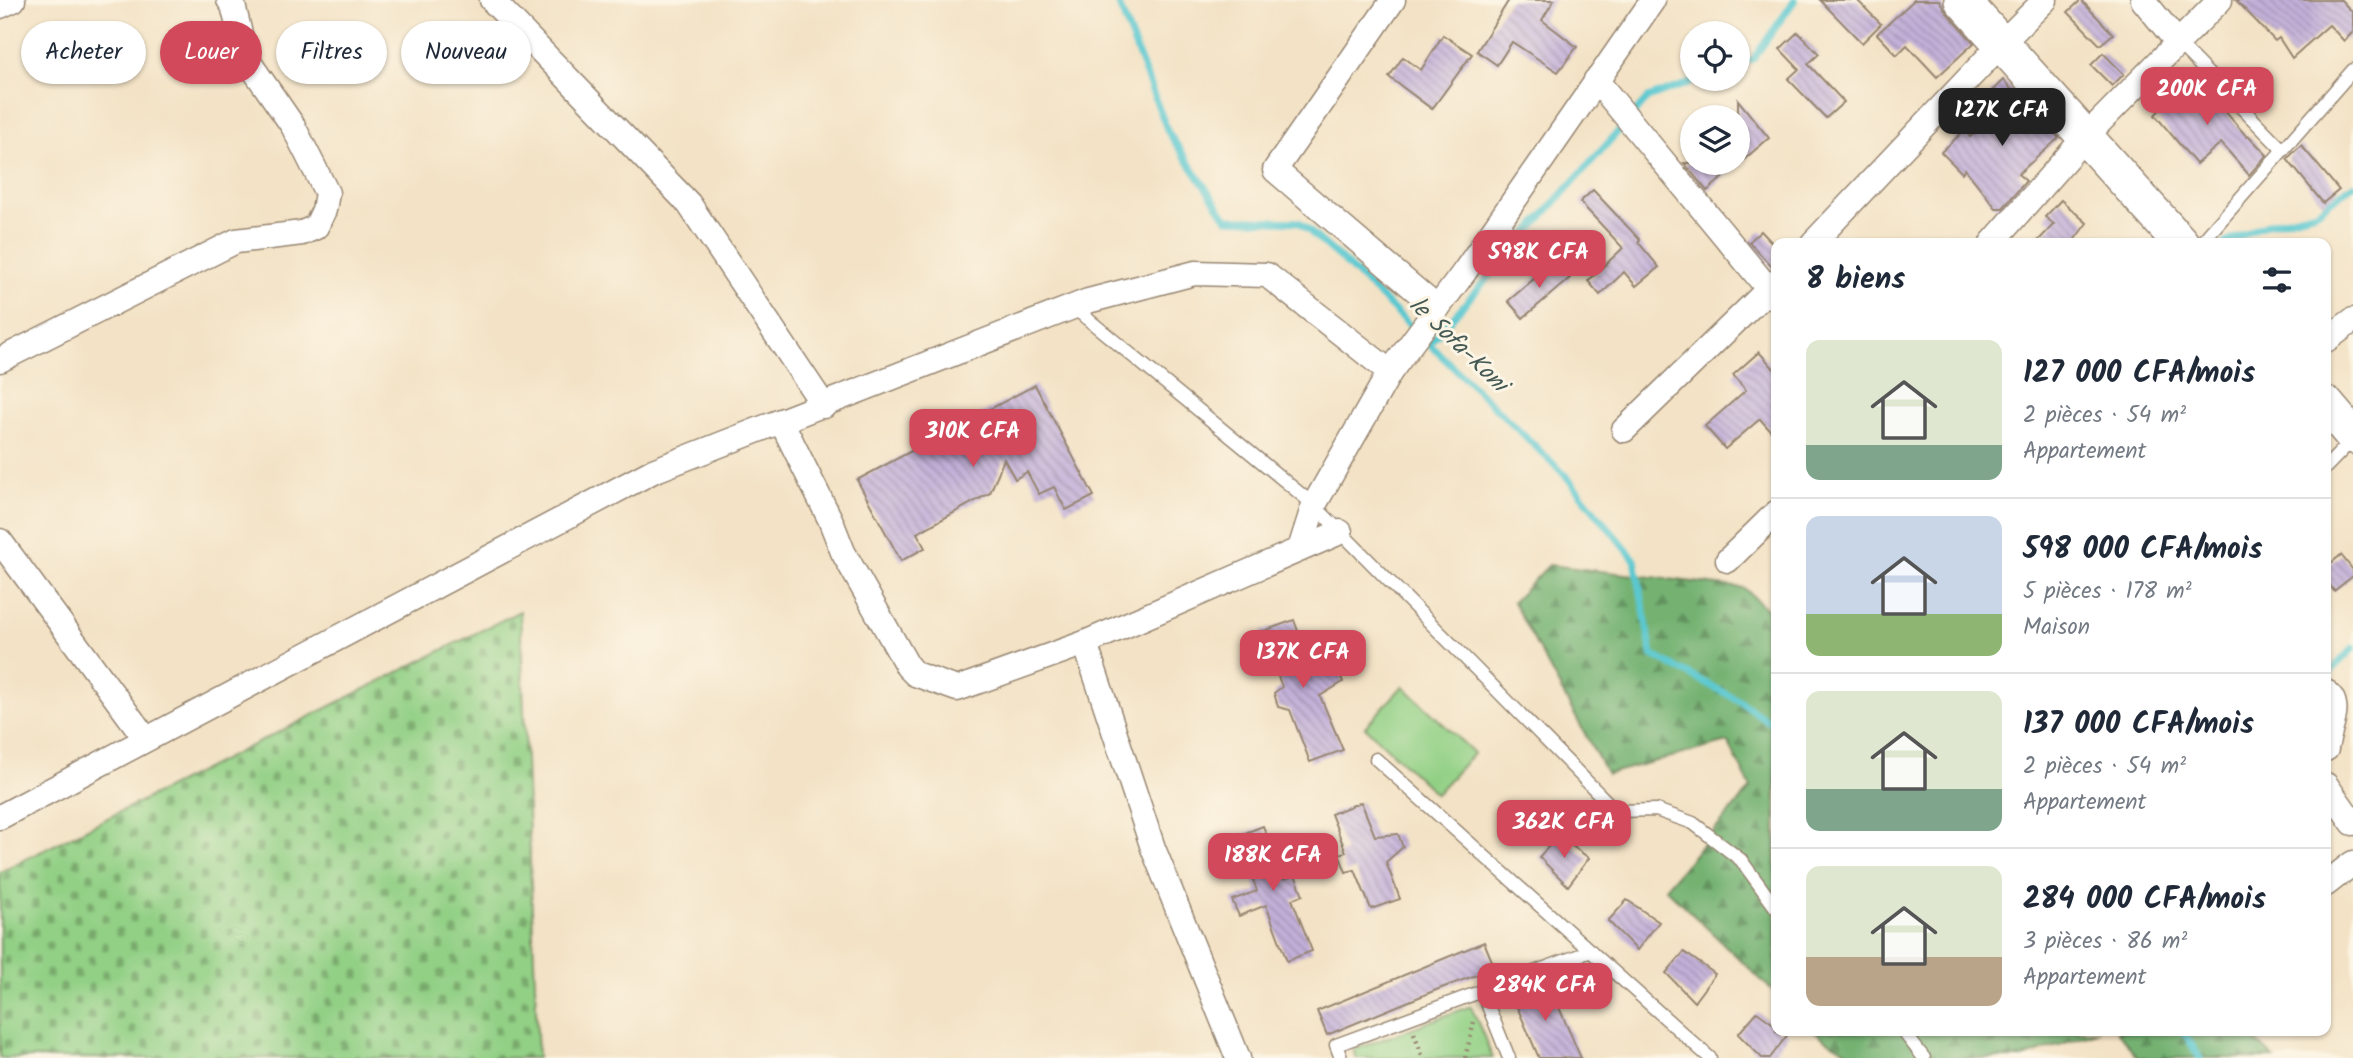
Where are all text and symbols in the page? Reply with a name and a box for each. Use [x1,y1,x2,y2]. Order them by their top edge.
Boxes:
chip: Acheter [21,21,146,84]
chip: Louer [160,21,262,84]
chip: Filtres [276,21,387,84]
chip: Nouveau [401,21,531,84]
map controls [1680,21,1750,175]
button: locate [1680,21,1750,91]
pin: 200K CFA [2135,68,2279,127]
text: 200K CFA [2157,72,2257,108]
pin: 127K CFA [1930,88,2074,148]
text: 127K CFA [1954,93,2050,129]
button: layers [1680,105,1750,175]
pin: 598K CFA [1467,230,1611,290]
text: 598K CFA [1489,235,1589,271]
text: 8 biens [1806,256,1905,304]
icon: filters [2258,261,2296,299]
water label: le Sofa-Koni [1400,288,1520,406]
text: 127 000 CFA/mois [2023,350,2255,398]
icon: home [1862,368,1946,452]
text: 2 pièces · 54 m² [2023,398,2186,434]
pin: 310K CFA [901,410,1045,469]
text: 310K CFA [925,414,1021,450]
text: Appartement [2023,434,2146,470]
text: 598 000 CFA/mois [2023,526,2263,574]
icon: home [1862,544,1946,628]
text: 5 pièces · 178 m² [2023,574,2192,610]
text: Maison [2023,610,2090,646]
pin: 137K CFA [1231,630,1375,690]
text: 137K CFA [1256,635,1350,671]
text: 137 000 CFA/mois [2023,701,2254,749]
icon: home [1862,719,1946,803]
text: 2 pièces · 54 m² [2023,749,2186,785]
text: Appartement [2023,785,2146,821]
pin: 362K CFA [1492,800,1636,860]
text: 362K CFA [1513,805,1615,841]
pin: 188K CFA [1201,834,1345,893]
text: 188K CFA [1224,838,1322,874]
text: 284 000 CFA/mois [2023,876,2266,924]
icon: home [1862,894,1946,978]
text: 3 pièces · 86 m² [2023,924,2187,960]
text: Appartement [2023,960,2146,996]
pin: 284K CFA [1473,964,1617,1023]
text: 284K CFA [1493,968,1597,1004]

